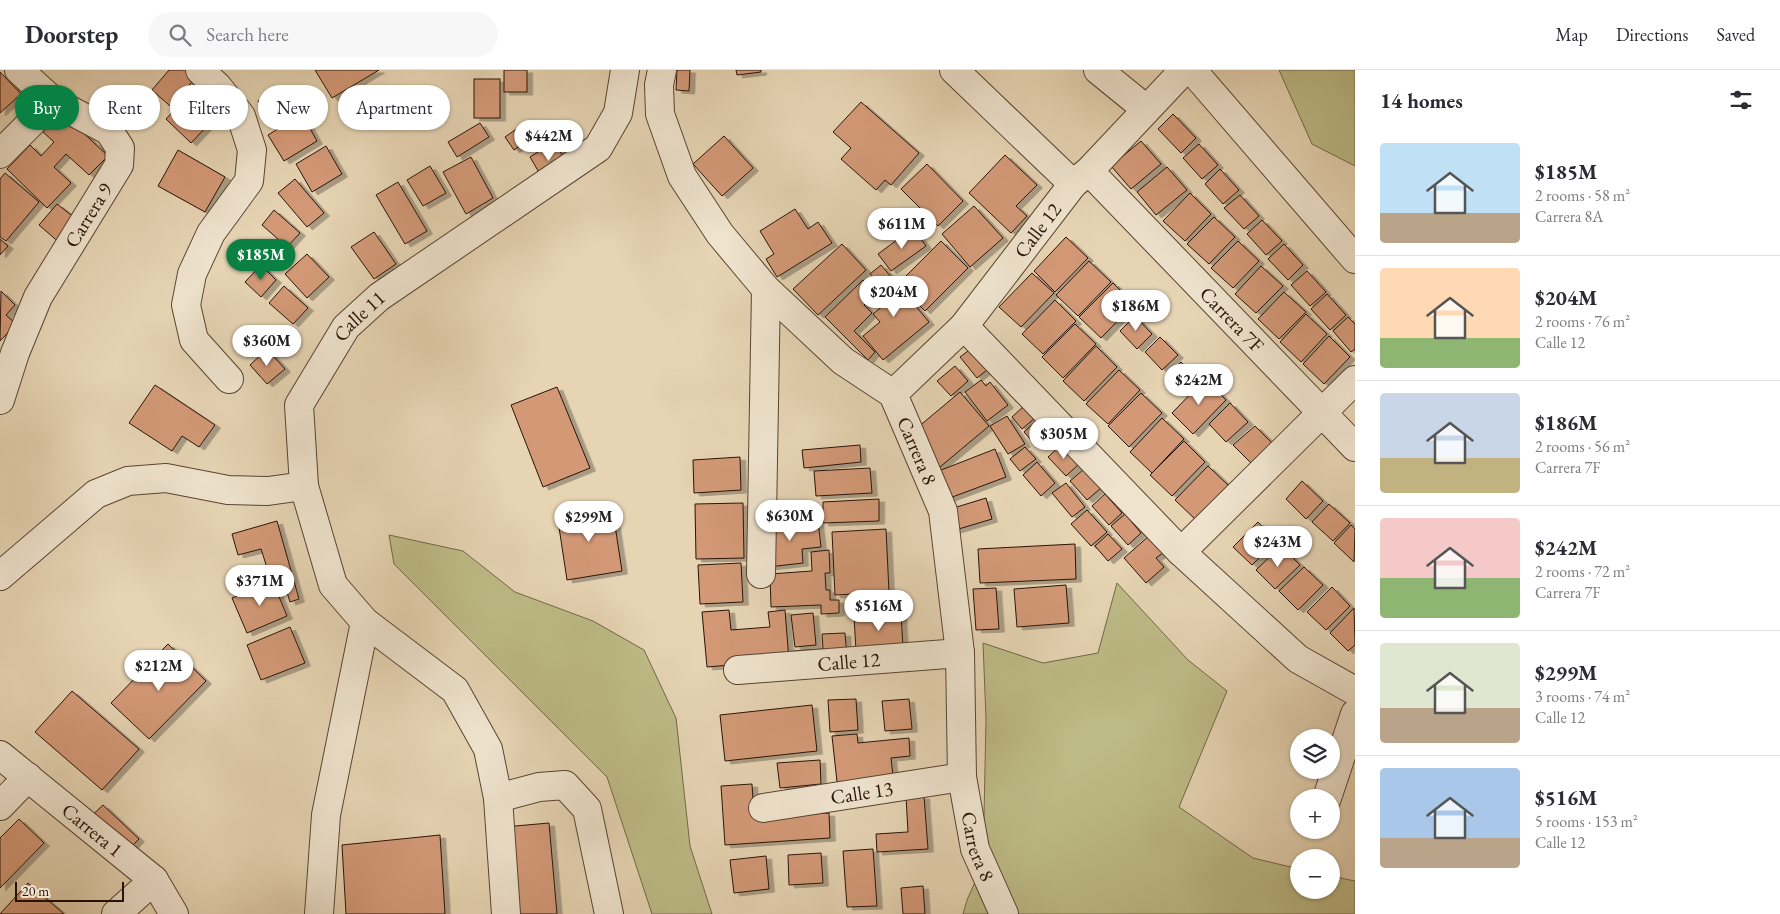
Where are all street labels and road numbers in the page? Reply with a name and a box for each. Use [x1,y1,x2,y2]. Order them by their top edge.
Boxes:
street label: Carrera 9 [58,177,118,252]
street label: Calle 12 [1008,197,1067,263]
street label: Carrera 7F [1194,281,1270,358]
street label: Calle 11 [327,285,391,346]
street label: Carrera 8 [891,413,943,489]
street label: Calle 12 [816,646,881,677]
street label: Calle 13 [829,775,895,810]
street label: Carrera 1 [56,797,128,863]
street label: Carrera 8 [956,810,1001,885]

